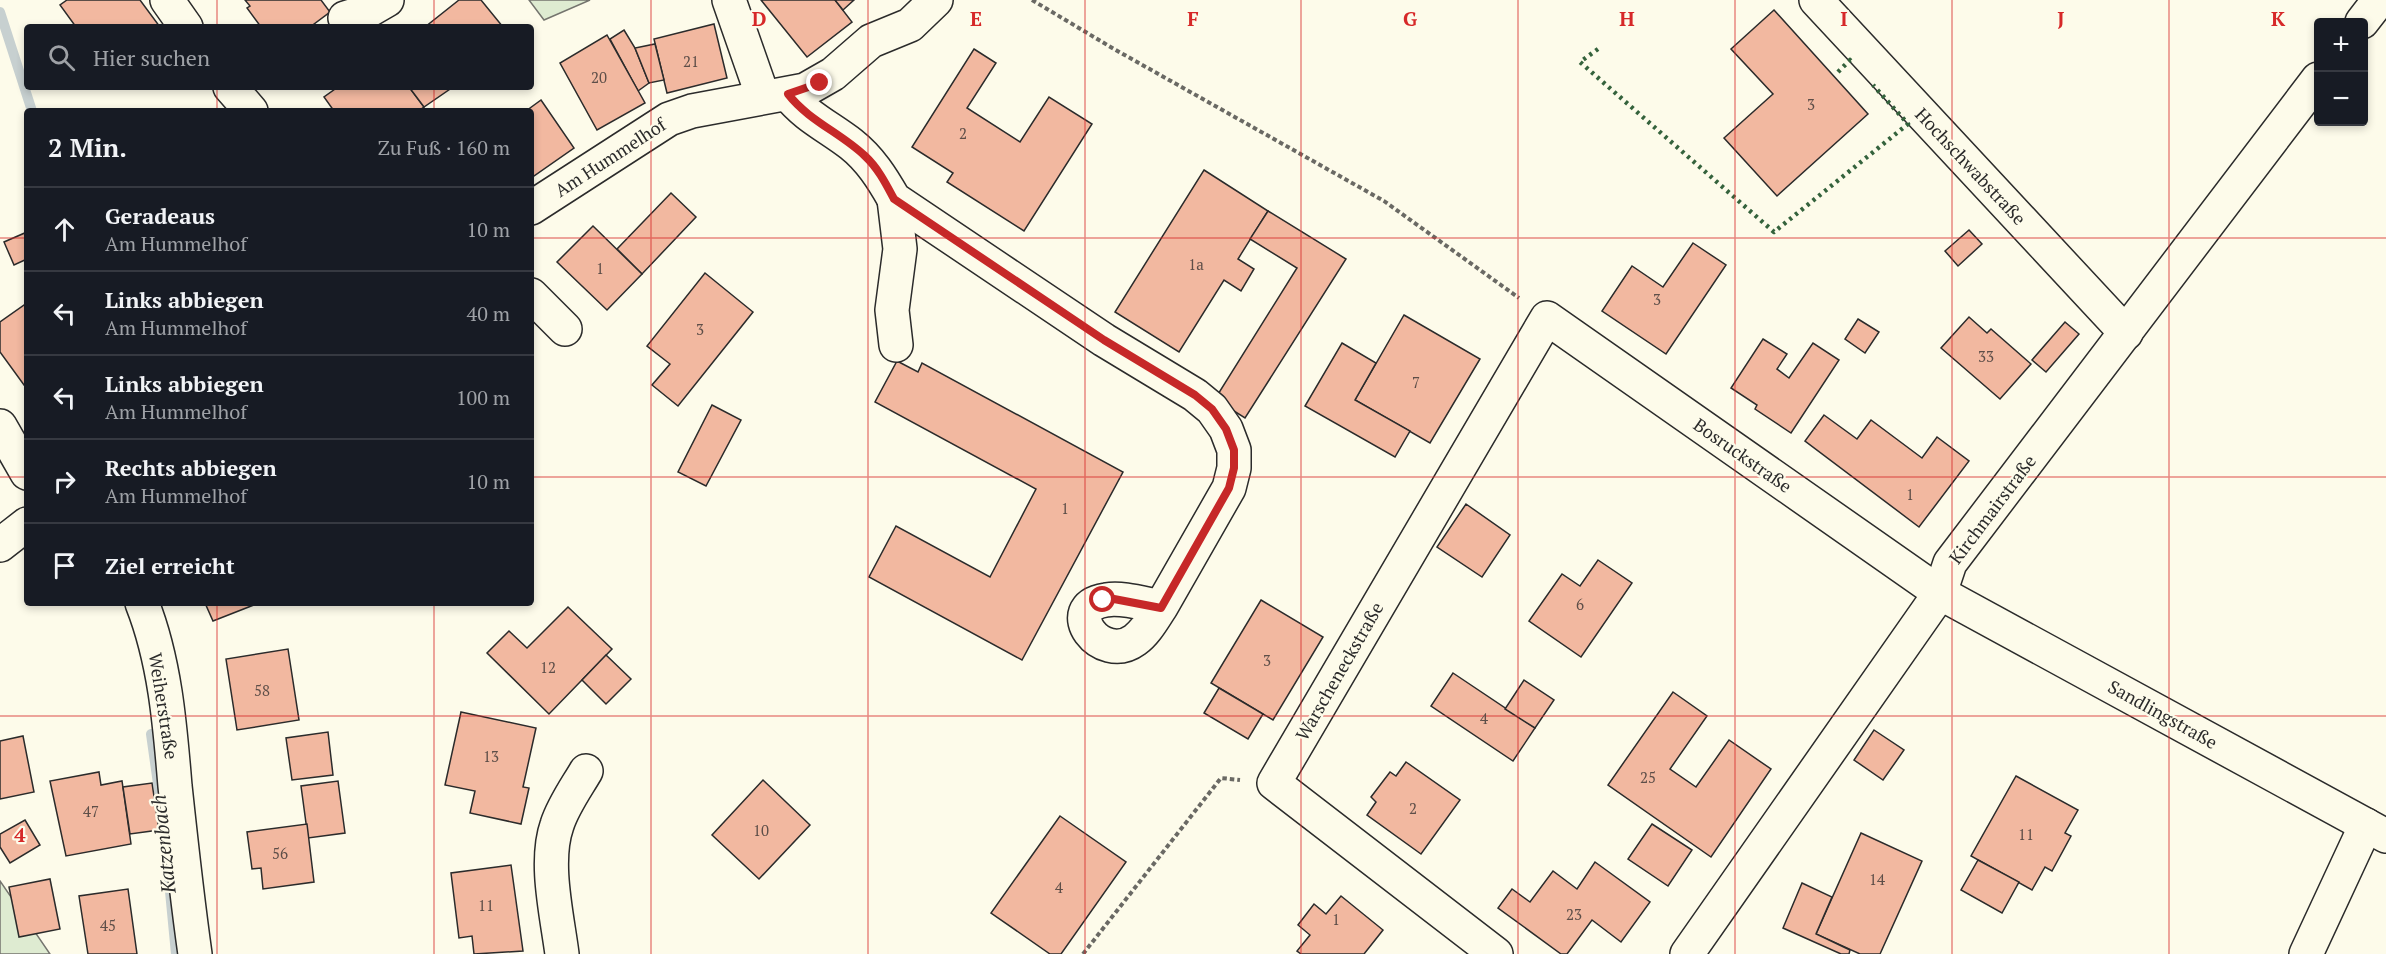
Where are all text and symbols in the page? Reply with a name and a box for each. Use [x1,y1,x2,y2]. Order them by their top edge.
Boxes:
text: D [752,5,766,32]
text: E [970,5,982,32]
text: F [1187,5,1199,32]
text: G [1403,5,1417,32]
text: H [1619,5,1635,32]
text: I [1840,5,1848,32]
text: J [2057,5,2065,32]
text: K [2271,5,2286,32]
map controls [2314,18,2368,126]
button: + [2314,18,2368,72]
search box [24,24,534,90]
icon: search [45,41,78,74]
text: Hier suchen [93,43,210,72]
house number: 21 [683,51,699,71]
house number: 20 [591,67,607,87]
route end [806,69,832,95]
button: − [2314,72,2368,126]
house number: 3 [1807,94,1815,114]
street label: Hochschwabstraße [1910,102,2032,230]
street label: Am Hummelhof [550,111,672,202]
house number: 2 [959,123,967,143]
text: 2 Min. [48,130,127,164]
text: Zu Fuß · 160 m [378,134,510,161]
text: Geradeaus [105,201,215,230]
icon: ahead [48,213,81,246]
text: 10 m [467,216,510,243]
text: Am Hummelhof [105,230,247,257]
house number: 1a [1188,254,1204,274]
house number: 1 [596,258,604,278]
text: Links abbiegen [105,285,264,314]
house number: 3 [1653,289,1661,309]
icon: left [48,297,81,330]
text: 40 m [467,300,510,327]
text: Am Hummelhof [105,314,247,341]
house number: 3 [696,319,704,339]
house number: 33 [1978,346,1994,366]
text: Links abbiegen [105,369,264,398]
house number: 7 [1412,372,1420,392]
icon: left [48,381,81,414]
text: 100 m [456,384,510,411]
text: Am Hummelhof [105,398,247,425]
street label: Bosruckstraße [1689,412,1797,498]
street label: Kirchmairstraße [1943,450,2041,568]
text: Rechts abbiegen [105,453,277,482]
icon: right [48,465,81,498]
text: 10 m [467,468,510,495]
text: Am Hummelhof [105,482,247,509]
house number: 1 [1906,484,1914,504]
house number: 1 [1061,498,1069,518]
icon: arrive [48,549,81,582]
text: Ziel erreicht [105,551,235,580]
route start [1089,586,1115,612]
house number: 6 [1576,594,1584,614]
street label: Warscheneckstraße [1290,597,1388,745]
house number: 3 [1263,650,1271,670]
street label: Weiherstraße [144,651,184,761]
house number: 12 [540,657,556,677]
street label: Sandlingstraße [2104,674,2222,754]
house number: 58 [254,680,270,700]
house number: 4 [1480,708,1488,728]
house number: 13 [483,746,499,766]
house number: 25 [1640,767,1656,787]
water label: Katzenbach [144,793,182,896]
house number: 2 [1409,798,1417,818]
house number: 47 [83,801,99,821]
house number: 10 [753,820,769,840]
text: 4 [14,821,26,848]
house number: 11 [2018,824,2034,844]
house number: 56 [272,843,288,863]
house number: 14 [1869,869,1885,889]
house number: 4 [1055,877,1063,897]
house number: 11 [478,895,494,915]
house number: 23 [1566,904,1582,924]
house number: 1 [1332,909,1340,929]
house number: 45 [100,915,116,935]

